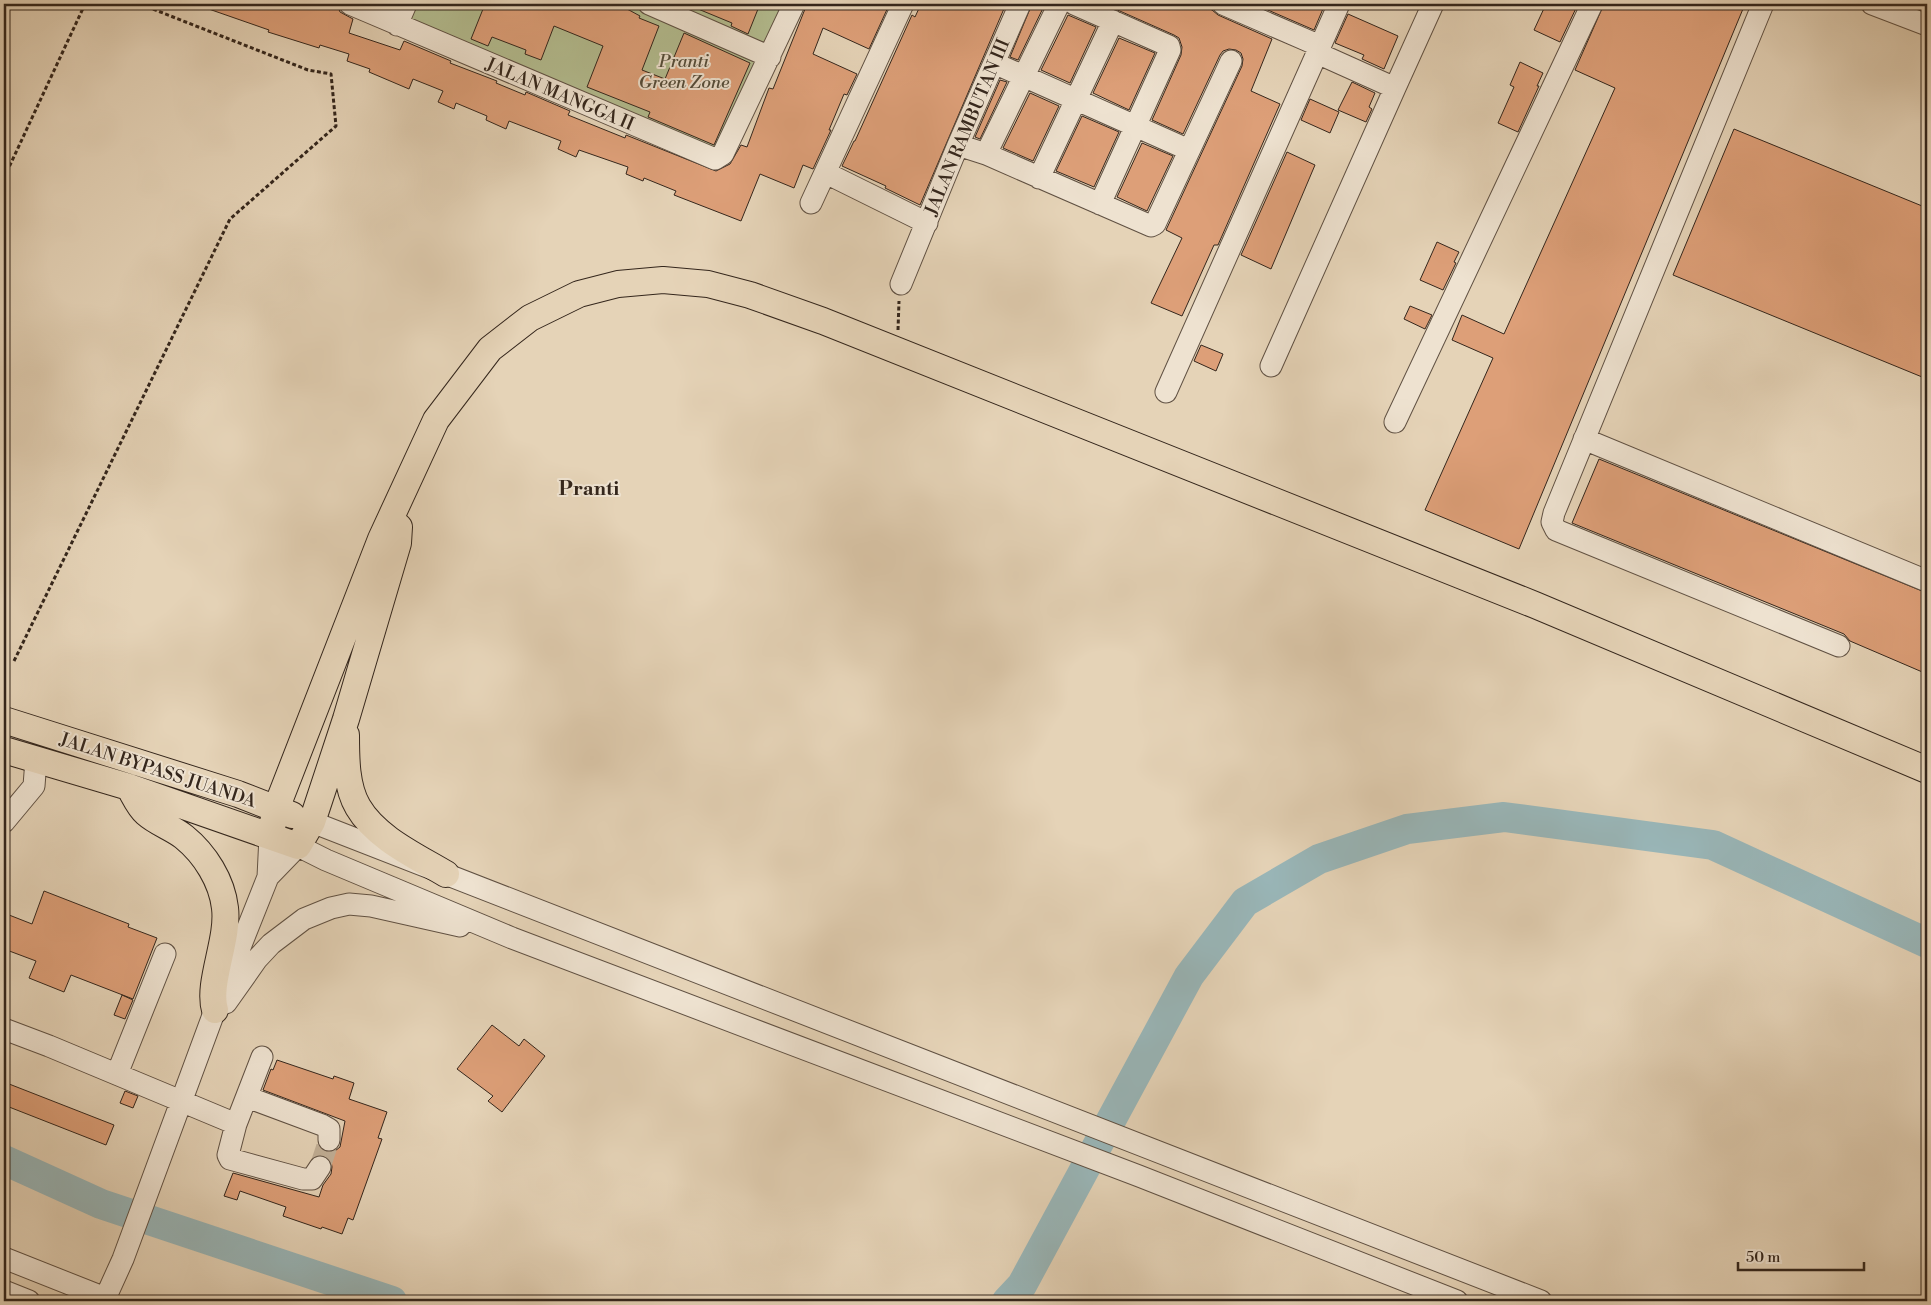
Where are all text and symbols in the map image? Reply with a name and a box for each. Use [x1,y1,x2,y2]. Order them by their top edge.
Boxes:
street label: JALAN RAMBUTAN III [919,35,1015,220]
park label: Pranti Green Zone [639,50,730,94]
street label: JALAN MANGGA II [481,52,638,136]
district label: Pranti [559,477,620,502]
street label: JALAN BYPASS JUANDA [56,728,260,813]
scale bar [1738,1240,1865,1272]
text: 50 m [1746,1248,1780,1267]

